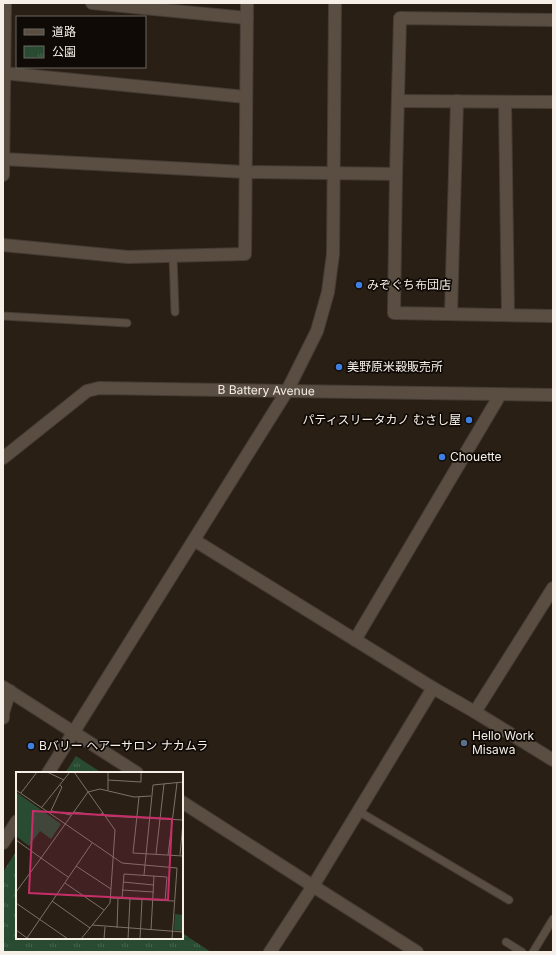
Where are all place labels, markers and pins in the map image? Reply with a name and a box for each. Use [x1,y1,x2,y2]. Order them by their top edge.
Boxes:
place label: みぞぐち布団店 [367,277,451,292]
marker: みぞぐち布団店 [354,280,364,290]
place label: 美野原米穀販売所 [347,359,443,374]
marker: 美野原米穀販売所 [334,362,344,372]
place label: パティスリータカノ むさし屋 [302,412,461,427]
marker: パティスリータカノ むさし屋 [464,415,474,425]
place label: Chouette [450,449,502,464]
marker: Chouette [437,452,447,462]
place label: Hello Work Misawa [472,728,534,757]
place label: Bバリー ヘアーサロン ナカムラ [39,738,208,753]
marker: Hello Work Misawa [459,738,469,748]
marker: Bバリー ヘアーサロン ナカムラ [26,741,36,751]

